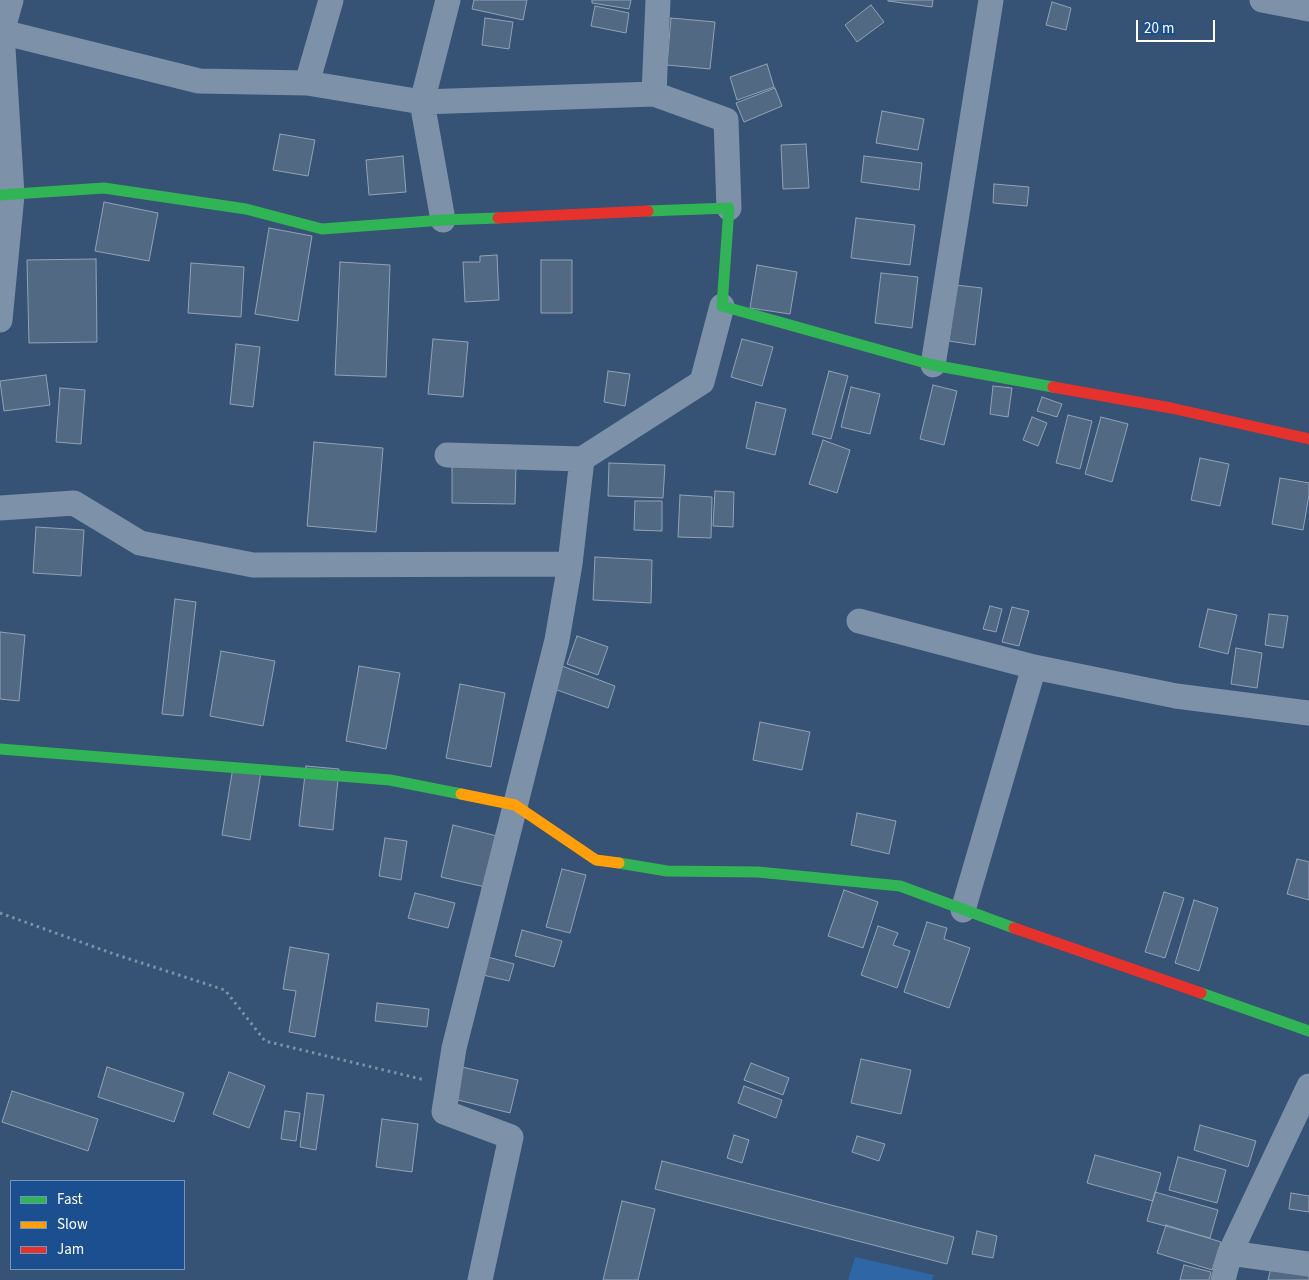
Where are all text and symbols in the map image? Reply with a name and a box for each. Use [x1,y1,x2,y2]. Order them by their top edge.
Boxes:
scale bar [1139,10,1218,42]
text: 20 m [1144,18,1174,39]
legend [10,1180,185,1270]
text: Fast [57,1189,83,1210]
text: Slow [57,1214,88,1235]
text: Jam [57,1239,84,1260]

